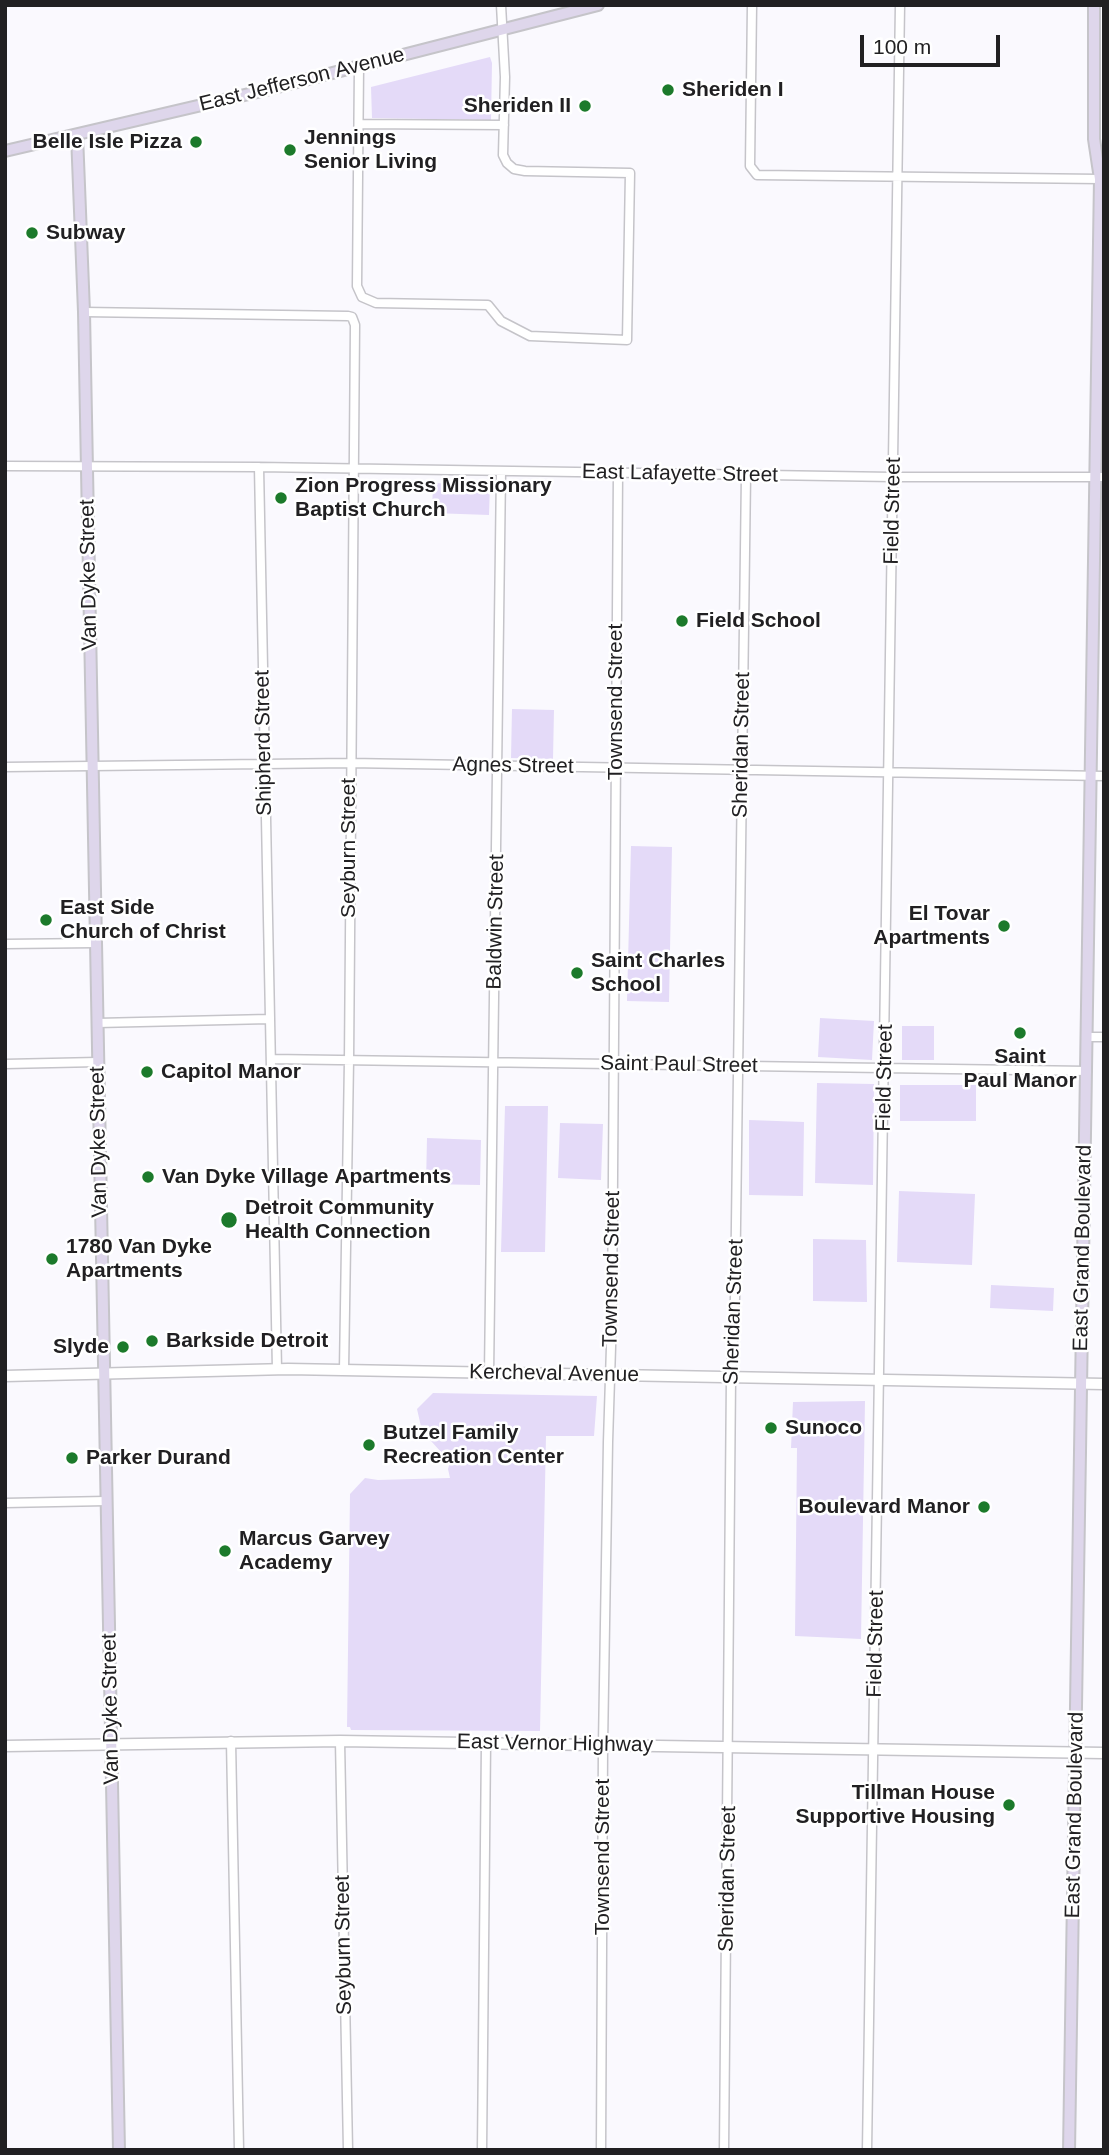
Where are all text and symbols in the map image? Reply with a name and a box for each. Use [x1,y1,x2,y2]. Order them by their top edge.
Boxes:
scale bar [864,21,1004,65]
text: 100 m [873,35,931,58]
street label: East Jefferson Avenue [197,42,407,118]
place label: Sheriden I [682,77,784,103]
marker: Sheriden I [660,82,676,98]
place label: Sheriden II [464,93,571,119]
marker: Sheriden II [577,98,593,114]
place label: Jennings Senior Living [304,125,437,175]
place label: Belle Isle Pizza [33,129,182,155]
marker: Belle Isle Pizza [188,134,204,150]
marker: Jennings Senior Living [282,142,298,158]
place label: Subway [46,220,125,246]
marker: Subway [24,225,40,241]
street label: Field Street [879,457,907,565]
street label: East Lafayette Street [582,460,778,488]
place label: Zion Progress Missionary Baptist Church [295,473,552,523]
marker: Zion Progress Missionary Baptist Church [273,490,289,506]
street label: Van Dyke Street [75,499,103,651]
place label: Field School [696,608,821,634]
marker: Field School [674,613,690,629]
street label: Townsend Street [603,624,629,780]
street label: Shipherd Street [250,670,278,816]
street label: Sheridan Street [728,672,756,818]
street label: Agnes Street [452,752,574,780]
street label: Seyburn Street [336,778,362,918]
street label: Baldwin Street [482,854,510,990]
place label: East Side Church of Christ [60,895,226,945]
place label: El Tovar Apartments [873,901,990,951]
marker: East Side Church of Christ [38,912,54,928]
marker: El Tovar Apartments [996,918,1012,934]
place label: Saint Charles School [591,948,725,998]
marker: Saint Charles School [569,965,585,981]
street label: Field Street [871,1024,899,1132]
marker: Saint Paul Manor [1012,1025,1028,1041]
place label: Saint Paul Manor [963,1044,1077,1094]
street label: Saint Paul Street [600,1051,758,1079]
place label: Capitol Manor [161,1059,301,1085]
marker: Capitol Manor [139,1064,155,1080]
street label: Van Dyke Street [85,1066,113,1218]
street label: East Grand Boulevard [1069,1144,1097,1352]
place label: Van Dyke Village Apartments [162,1164,451,1190]
marker: Van Dyke Village Apartments [140,1169,156,1185]
street label: Townsend Street [598,1191,626,1347]
place label: Detroit Community Health Connection [245,1195,434,1245]
marker: Detroit Community Health Connection [219,1210,239,1230]
place label: 1780 Van Dyke Apartments [66,1234,212,1284]
street label: Sheridan Street [719,1239,749,1385]
marker: 1780 Van Dyke Apartments [44,1251,60,1267]
place label: Barkside Detroit [166,1328,328,1354]
marker: Barkside Detroit [144,1333,160,1349]
place label: Slyde [53,1334,109,1360]
marker: Slyde [115,1339,131,1355]
street label: Kercheval Avenue [469,1360,639,1388]
place label: Sunoco [785,1415,862,1441]
place label: Butzel Family Recreation Center [383,1420,564,1470]
marker: Sunoco [763,1420,779,1436]
marker: Butzel Family Recreation Center [361,1437,377,1453]
place label: Parker Durand [86,1445,231,1471]
marker: Parker Durand [64,1450,80,1466]
place label: Boulevard Manor [798,1494,970,1520]
marker: Boulevard Manor [976,1499,992,1515]
place label: Marcus Garvey Academy [239,1526,390,1576]
marker: Marcus Garvey Academy [217,1543,233,1559]
street label: Field Street [862,1590,890,1698]
street label: Van Dyke Street [97,1633,125,1785]
street label: East Grand Boulevard [1061,1711,1089,1919]
street label: East Vernor Highway [457,1730,653,1758]
street label: Townsend Street [590,1779,616,1935]
place label: Tillman House Supportive Housing [796,1780,995,1830]
marker: Tillman House Supportive Housing [1001,1797,1017,1813]
street label: Sheridan Street [714,1806,742,1952]
street label: Seyburn Street [330,1875,358,2015]

